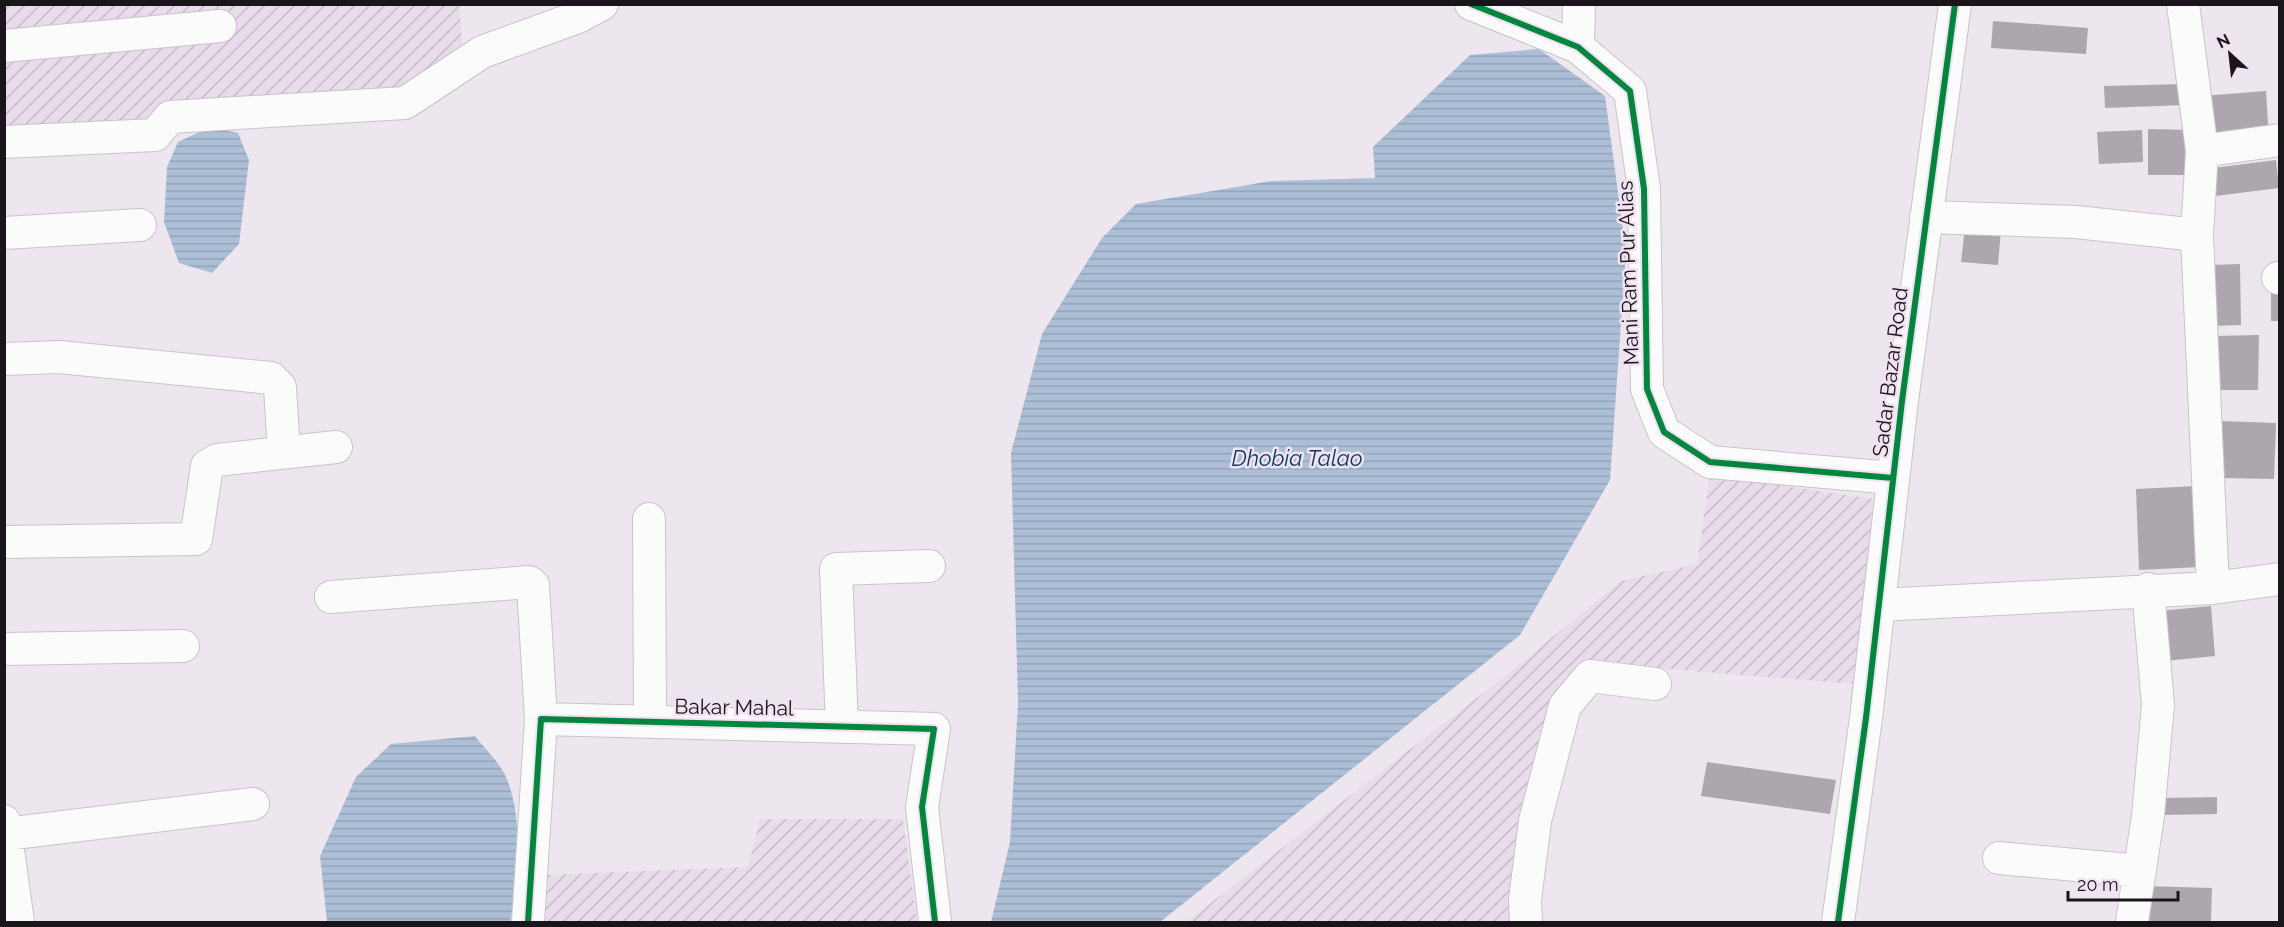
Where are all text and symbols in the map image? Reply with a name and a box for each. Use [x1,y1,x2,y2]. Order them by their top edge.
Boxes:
north arrow [2200,24,2260,84]
text: N [2214,30,2233,52]
street label: Mani Ram Pur Alias [1612,180,1644,366]
street label: Sadar Bazar Road [1867,286,1913,458]
water label: Dhobia Talao [1231,445,1363,471]
street label: Bakar Mahal [674,693,794,721]
scale bar [2068,864,2178,902]
text: 20 m [2077,874,2119,895]

